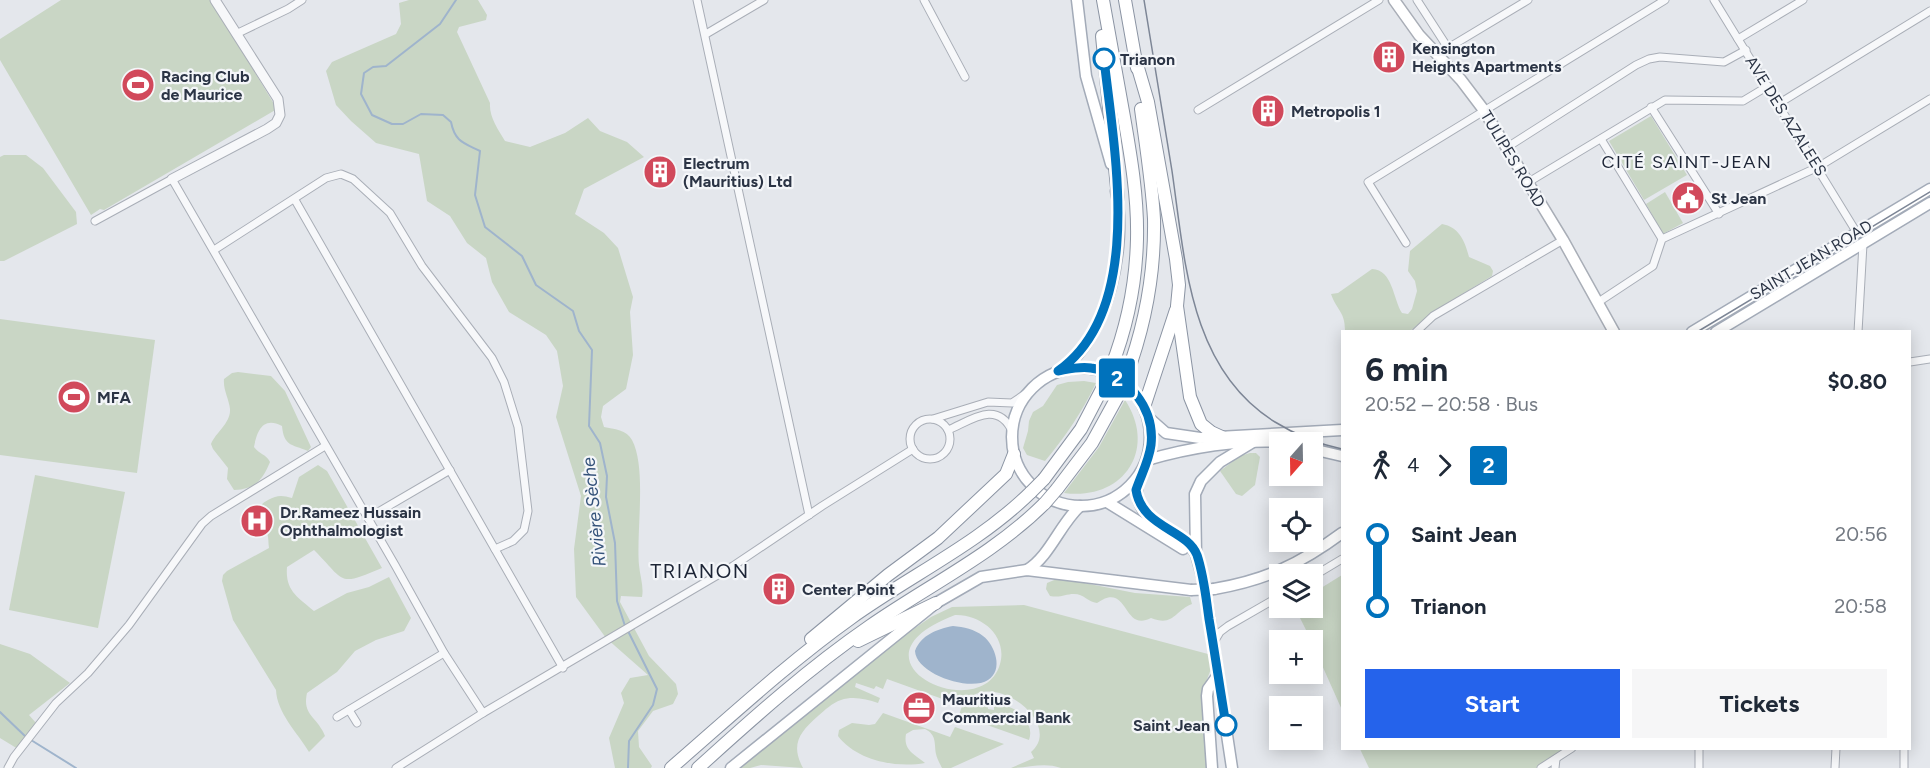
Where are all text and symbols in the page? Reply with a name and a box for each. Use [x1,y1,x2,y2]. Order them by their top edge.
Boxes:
building icon: Kensington Heights Apartments [1371,39,1407,75]
place label: Kensington Heights Apartments [1412,39,1562,76]
marker: Trianon [1093,48,1115,70]
place label: Trianon [1120,50,1175,69]
street label: AVE DES AZALEES [1741,52,1831,180]
sports icon: Racing Club de Maurice [120,67,156,103]
place label: Racing Club de Maurice [161,67,250,104]
building icon: Metropolis 1 [1250,93,1286,129]
place label: Metropolis 1 [1291,102,1380,121]
street label: TULIPES ROAD [1477,107,1549,211]
district label: CITÉ SAINT-JEAN [1602,151,1772,173]
building icon: Electrum (Mauritius) Ltd [642,154,678,190]
place label: Electrum (Mauritius) Ltd [683,154,792,191]
public building icon: St Jean [1670,180,1706,216]
place label: St Jean [1711,189,1766,208]
street label: SAINT JEAN ROAD [1746,216,1876,304]
text: 6 min [1365,350,1448,389]
line badge: 2 [1098,358,1136,398]
text: 2 [1111,366,1123,391]
text: $0.80 [1827,368,1887,395]
sports icon: MFA [56,379,92,415]
place label: MFA [97,388,132,407]
text: 20:52 – 20:58 · Bus [1365,392,1538,416]
north arrow [1269,432,1323,486]
map controls [1269,432,1323,750]
icon: walk [1365,449,1398,482]
icon: forward [1428,449,1461,482]
text: 4 [1407,453,1419,477]
text: 2 [1482,453,1495,478]
water label: Rivière Sèche [577,456,611,568]
button: locate [1269,498,1323,552]
hospital icon: Dr.Rameez Hussain Ophthalmologist [239,503,275,539]
place label: Dr.Rameez Hussain Ophthalmologist [280,503,421,540]
text: Saint Jean [1411,521,1517,548]
text: 20:56 [1835,522,1887,546]
district label: TRIANON [650,559,750,583]
button: layers [1269,564,1323,618]
building icon: Center Point [761,571,797,607]
place label: Center Point [802,580,895,599]
text: Trianon [1411,593,1487,620]
text: 20:58 [1834,594,1887,618]
button: + [1269,630,1323,684]
button: Start [1365,669,1620,738]
button: Tickets [1632,669,1887,738]
office icon: Mauritius Commercial Bank [901,690,937,726]
place label: Mauritius Commercial Bank [942,690,1071,727]
button: − [1269,696,1323,750]
marker: Saint Jean [1215,714,1237,736]
place label: Saint Jean [1133,716,1210,735]

